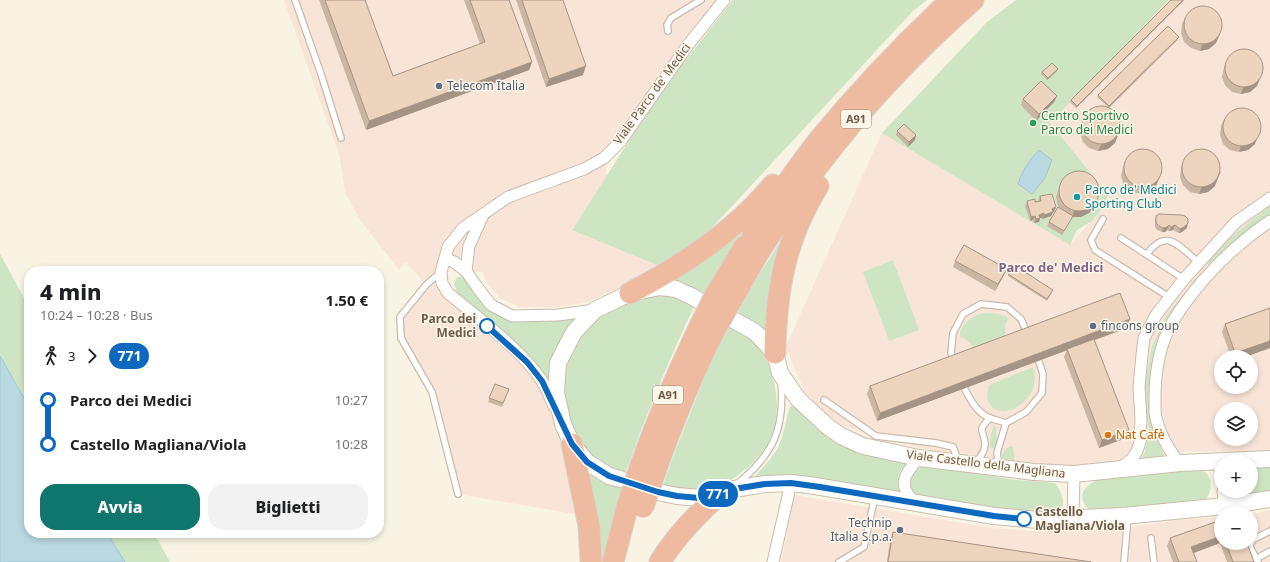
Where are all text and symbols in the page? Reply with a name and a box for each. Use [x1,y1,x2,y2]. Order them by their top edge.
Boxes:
street label: Viale Parco de' Medici [609,39,694,148]
place label: Telecom Italia [447,77,525,94]
marker: Telecom Italia [434,81,444,91]
place label: Centro Sportivo Parco dei Medici [1041,107,1133,138]
road number: A91 [841,110,871,128]
marker: Centro Sportivo Parco dei Medici [1028,118,1038,128]
place label: Parco de' Medici Sporting Club [1085,181,1177,212]
marker: Parco de' Medici Sporting Club [1072,192,1082,202]
district label: Parco de' Medici [998,258,1104,276]
text: 4 min [40,276,101,306]
text: 1.50 € [326,290,368,310]
text: 10:24 – 10:28 · Bus [40,306,153,324]
place label: Parco dei Medici [421,310,476,341]
place label: fincons group [1101,317,1179,334]
marker: Parco dei Medici [479,318,495,334]
marker: fincons group [1088,321,1098,331]
icon: walk [40,345,62,367]
icon: forward [81,345,103,367]
text: 771 [117,346,141,365]
text: 3 [68,347,75,365]
map controls [1214,350,1258,550]
button: locate [1214,350,1258,394]
road number: A91 [653,386,683,404]
text: Parco dei Medici [70,390,192,410]
text: 10:27 [335,391,368,409]
button: layers [1214,402,1258,446]
place label: Nat Cafè [1116,426,1165,443]
marker: Nat Cafè [1103,430,1113,440]
text: Castello Magliana/Viola [70,434,246,454]
text: 10:28 [335,435,368,453]
street label: Viale Castello della Magliana [906,445,1067,482]
button: + [1214,454,1258,498]
line badge: 771 [695,481,741,507]
button: Avvia [40,484,200,530]
button: Biglietti [208,484,368,530]
text: 771 [706,484,730,503]
place label: Castello Magliana/Viola [1035,503,1125,534]
button: − [1214,506,1258,550]
marker: Castello Magliana/Viola [1016,511,1032,527]
place label: Technip Italia S.p.a. [830,514,892,545]
marker: Technip Italia S.p.a. [895,525,905,535]

